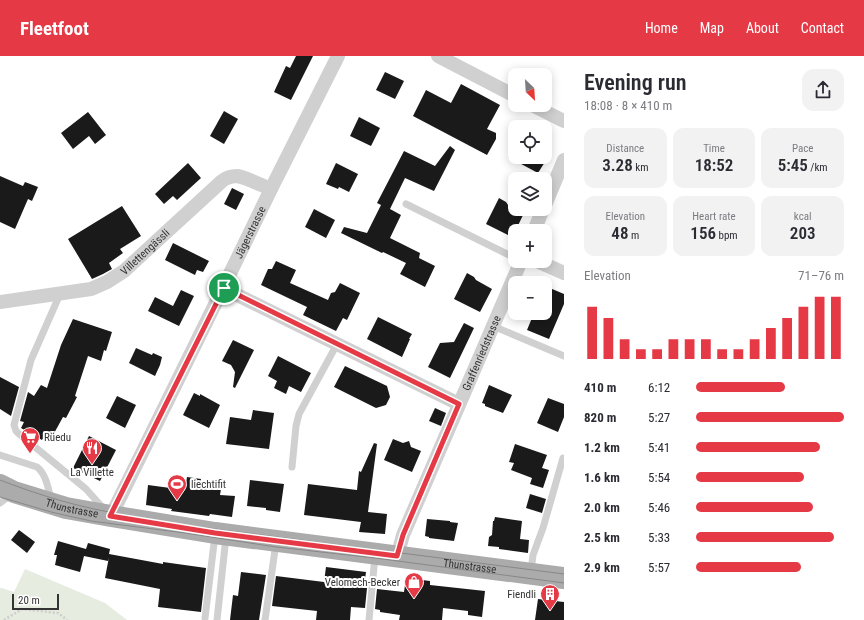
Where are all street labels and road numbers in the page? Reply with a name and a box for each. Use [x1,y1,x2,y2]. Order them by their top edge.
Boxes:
street label: Jägerstrasse [232,204,269,261]
street label: Villettengässli [118,227,172,278]
street label: Graffenriedstrasse [460,314,504,393]
street label: Thunstrasse [44,496,99,521]
street label: Thunstrasse [442,556,497,576]

